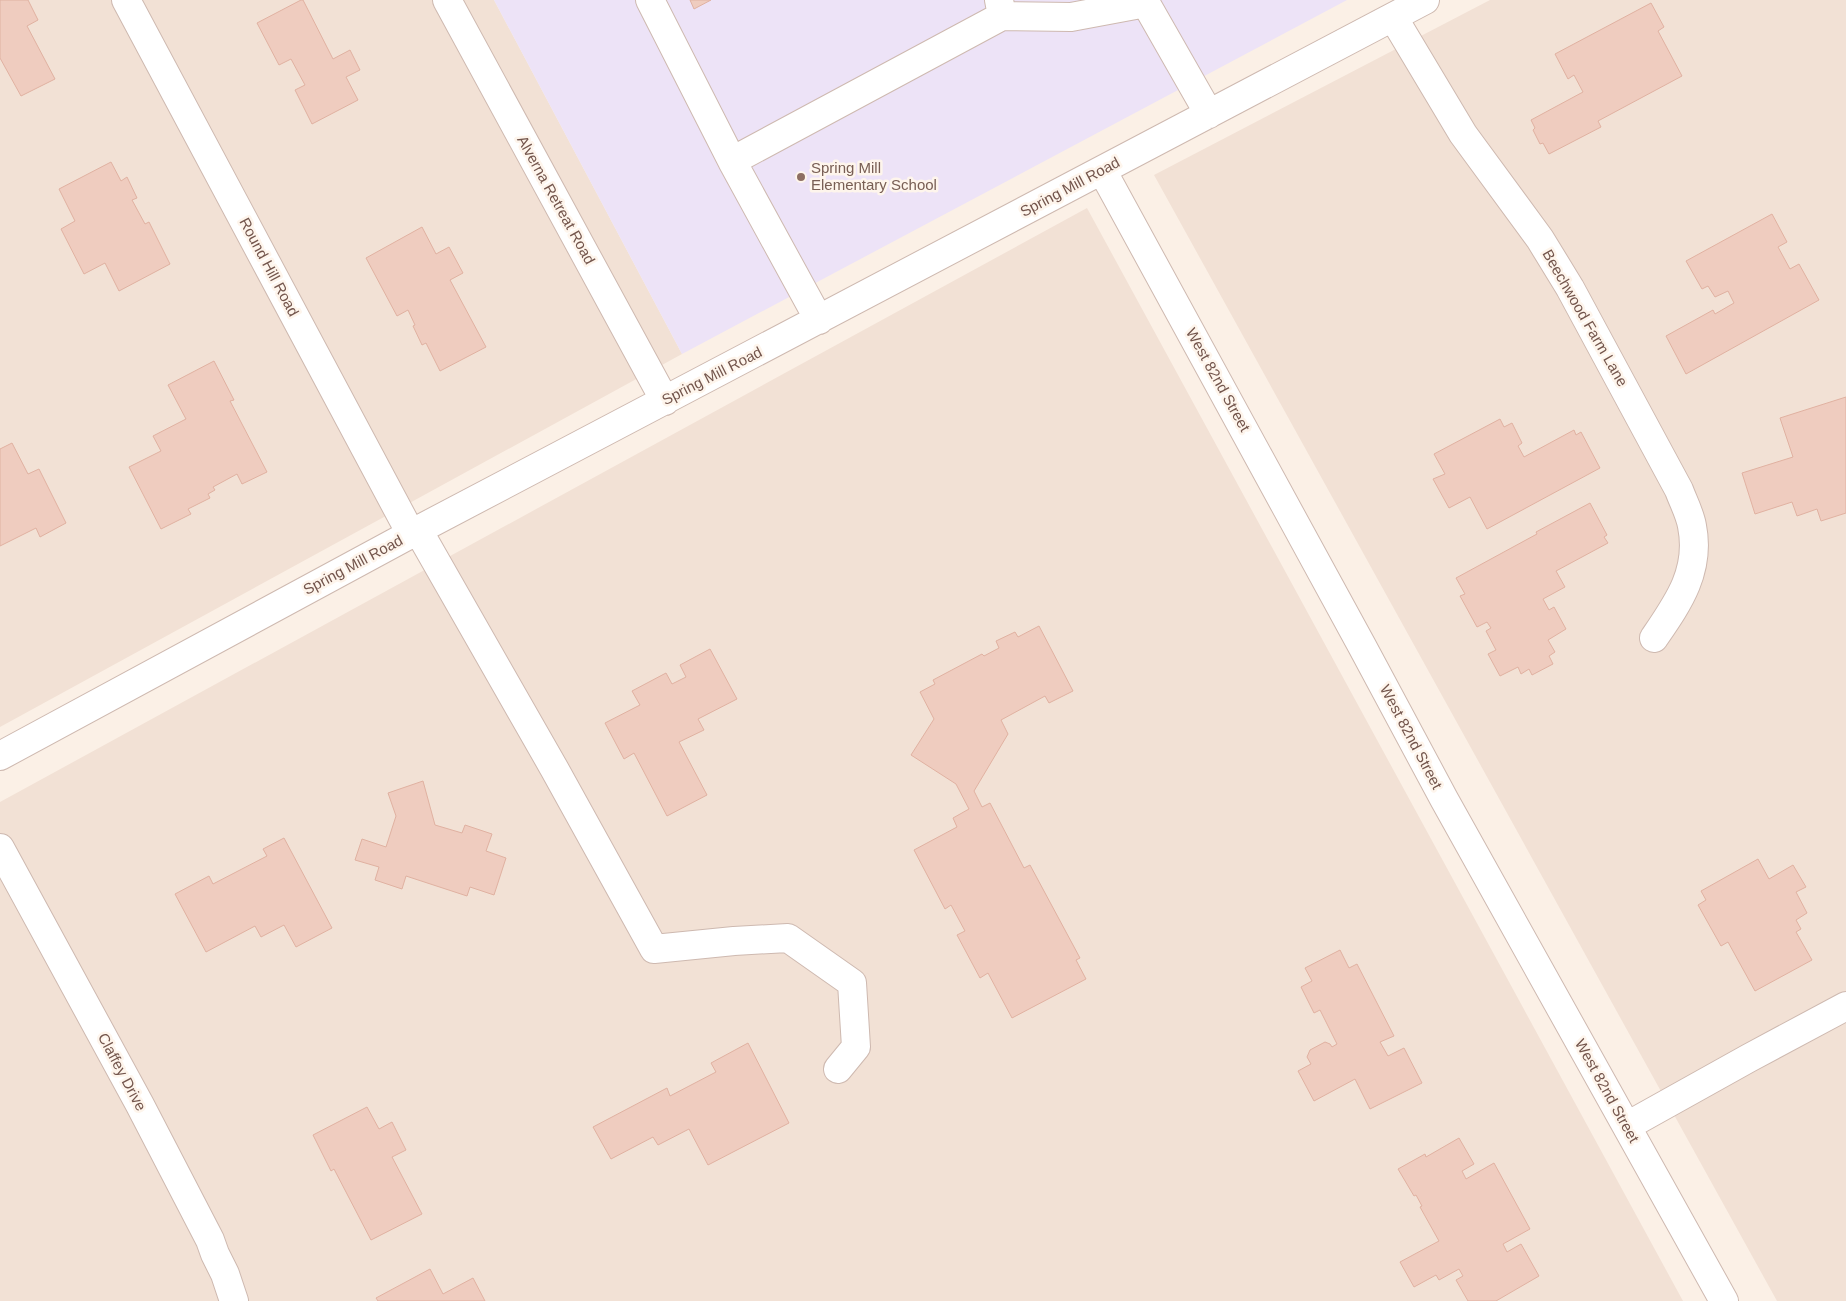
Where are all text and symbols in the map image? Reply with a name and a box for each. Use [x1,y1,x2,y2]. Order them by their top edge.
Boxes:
street label: Alverna Retreat Road [514,133,599,267]
street label: Spring Mill Road [1017,153,1122,220]
place label: Spring Mill Elementary School [811,159,937,193]
marker: Spring Mill Elementary School [795,171,807,183]
street label: Round Hill Road [236,215,303,319]
street label: Beechwood Farm Lane [1539,246,1632,389]
street label: West 82nd Street [1183,325,1254,435]
street label: Spring Mill Road [659,343,765,408]
street label: Spring Mill Road [300,531,405,598]
street label: West 82nd Street [1377,682,1446,793]
street label: Claffey Drive [95,1030,150,1114]
street label: West 82nd Street [1572,1036,1643,1146]

